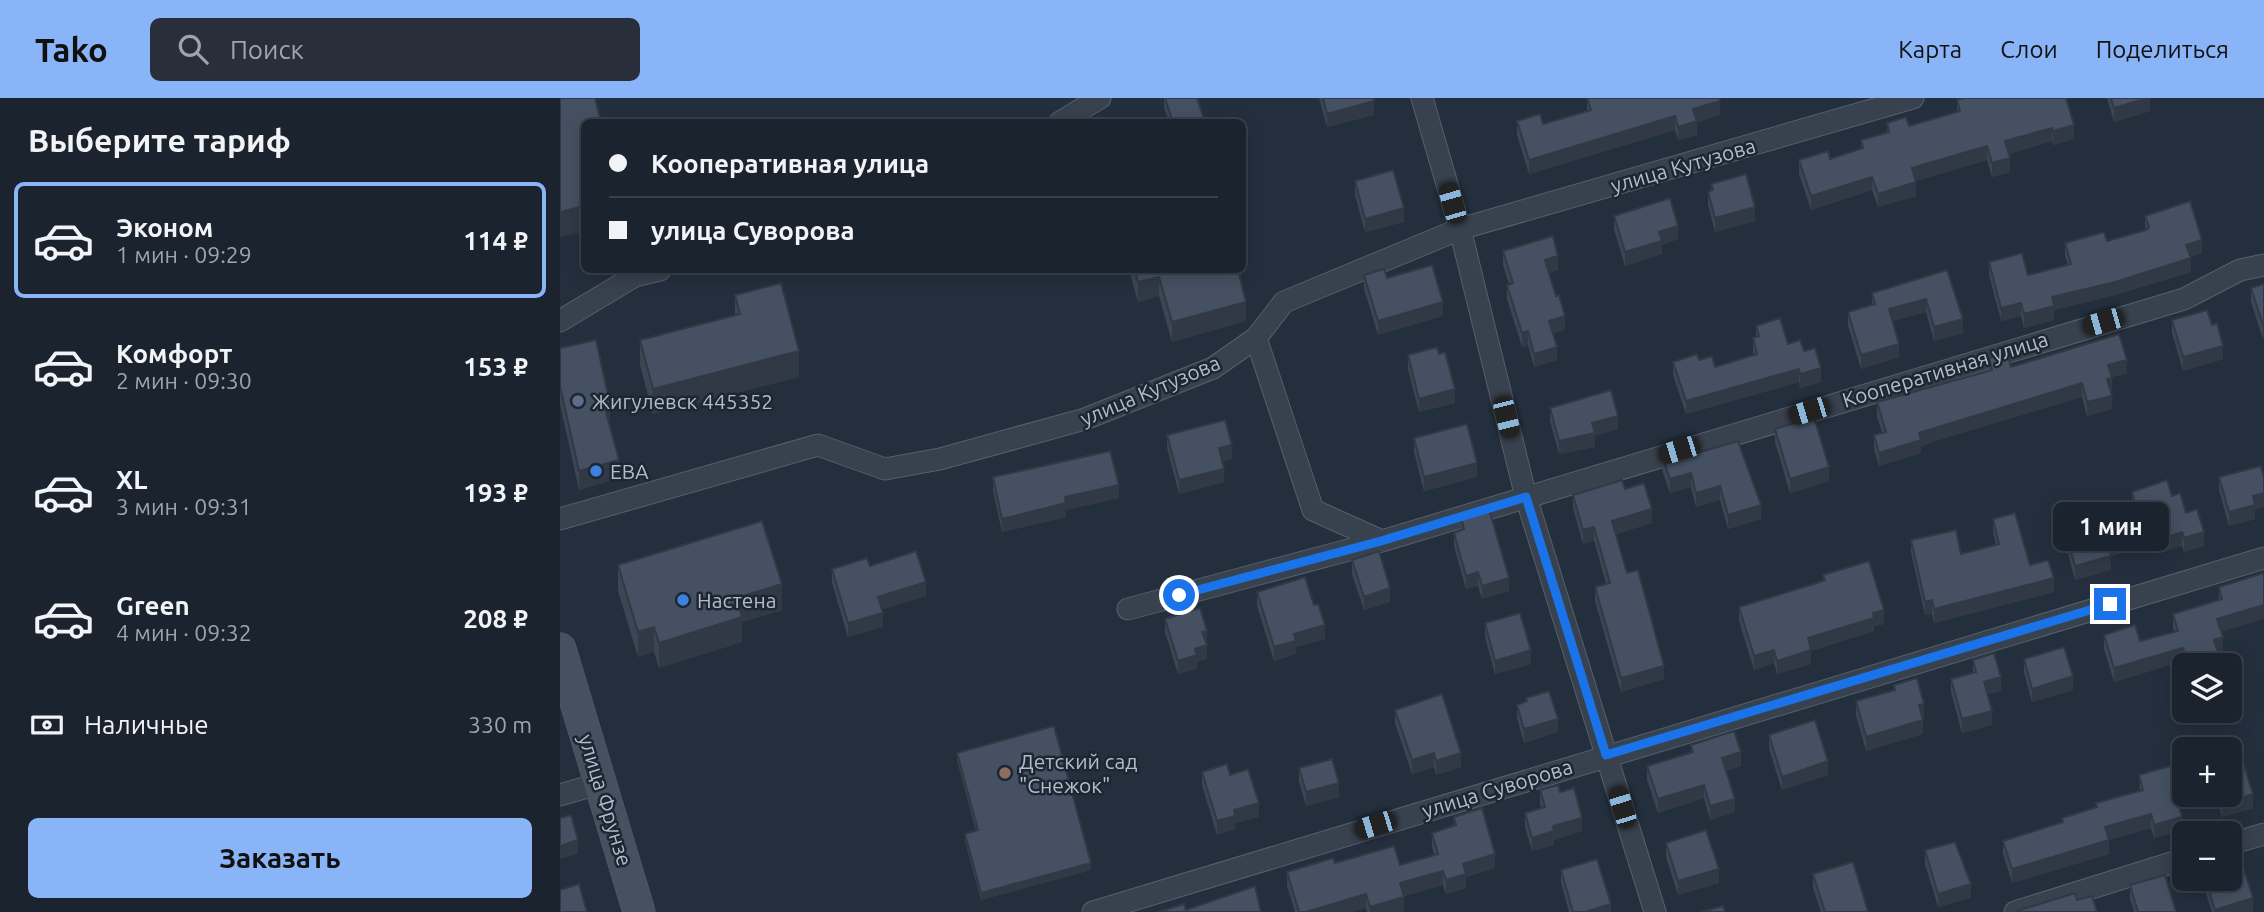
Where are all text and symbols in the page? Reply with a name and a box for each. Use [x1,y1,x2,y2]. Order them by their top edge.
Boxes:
search box [150,18,640,81]
icon: search [174,30,212,68]
text: Tako [35,31,108,68]
text: Поиск [230,35,304,64]
text: Карта [1898,36,1962,63]
text: Слои [2000,36,2058,63]
text: Поделиться [2096,36,2229,63]
text: Выберите тариф [28,122,291,158]
street label: улица Кутузова [1608,133,1758,197]
text: Кооперативная улица [651,149,929,178]
car [1437,180,1468,226]
icon: car [32,209,95,272]
text: Эконом [116,213,213,242]
text: улица Суворова [651,216,855,245]
text: 114 ₽ [463,226,528,255]
text: 1 мин · 09:29 [116,242,252,267]
car [2080,306,2127,338]
street label: Кооперативная улица [1839,326,2051,412]
icon: car [32,335,95,398]
text: Комфорт [116,339,232,368]
street label: улица Кутузова [1077,350,1223,430]
text: 153 ₽ [463,352,528,381]
text: 2 мин · 09:30 [116,368,252,393]
place label: Жигулевск 445352 [592,389,773,413]
marker: Жигулевск 445352 [570,393,586,409]
car [1491,394,1522,440]
car [1786,395,1833,427]
car [1656,434,1703,466]
place label: ЕВА [610,459,649,483]
icon: car [32,461,95,524]
marker: ЕВА [588,463,604,479]
text: XL [116,465,147,494]
text: 193 ₽ [463,478,528,507]
text: 3 мин · 09:31 [116,494,252,519]
callout: 1 мин [2052,503,2168,552]
text: 1 мин [2079,514,2143,539]
route start [1163,579,1195,611]
icon: car [32,587,95,650]
place label: Настена [697,588,776,612]
route end [2094,588,2126,620]
text: Green [116,591,190,620]
marker: Настена [675,592,691,608]
text: 208 ₽ [463,604,528,633]
text: 4 мин · 09:32 [116,620,252,645]
map controls [2172,653,2242,891]
button: layers [2172,653,2242,723]
icon: cash [28,706,66,744]
text: Наличные [84,710,209,739]
text: 330 m [468,712,532,737]
street label: улица Фрунзе [575,731,637,869]
button: + [2172,737,2242,807]
place label: Детский сад "Снежок" [1019,749,1138,797]
street label: улица Суворова [1419,754,1575,822]
marker: Детский сад "Снежок" [997,765,1013,781]
car [1606,784,1639,830]
car [1352,809,1399,841]
button: Заказать [28,818,532,898]
button: − [2172,821,2242,891]

